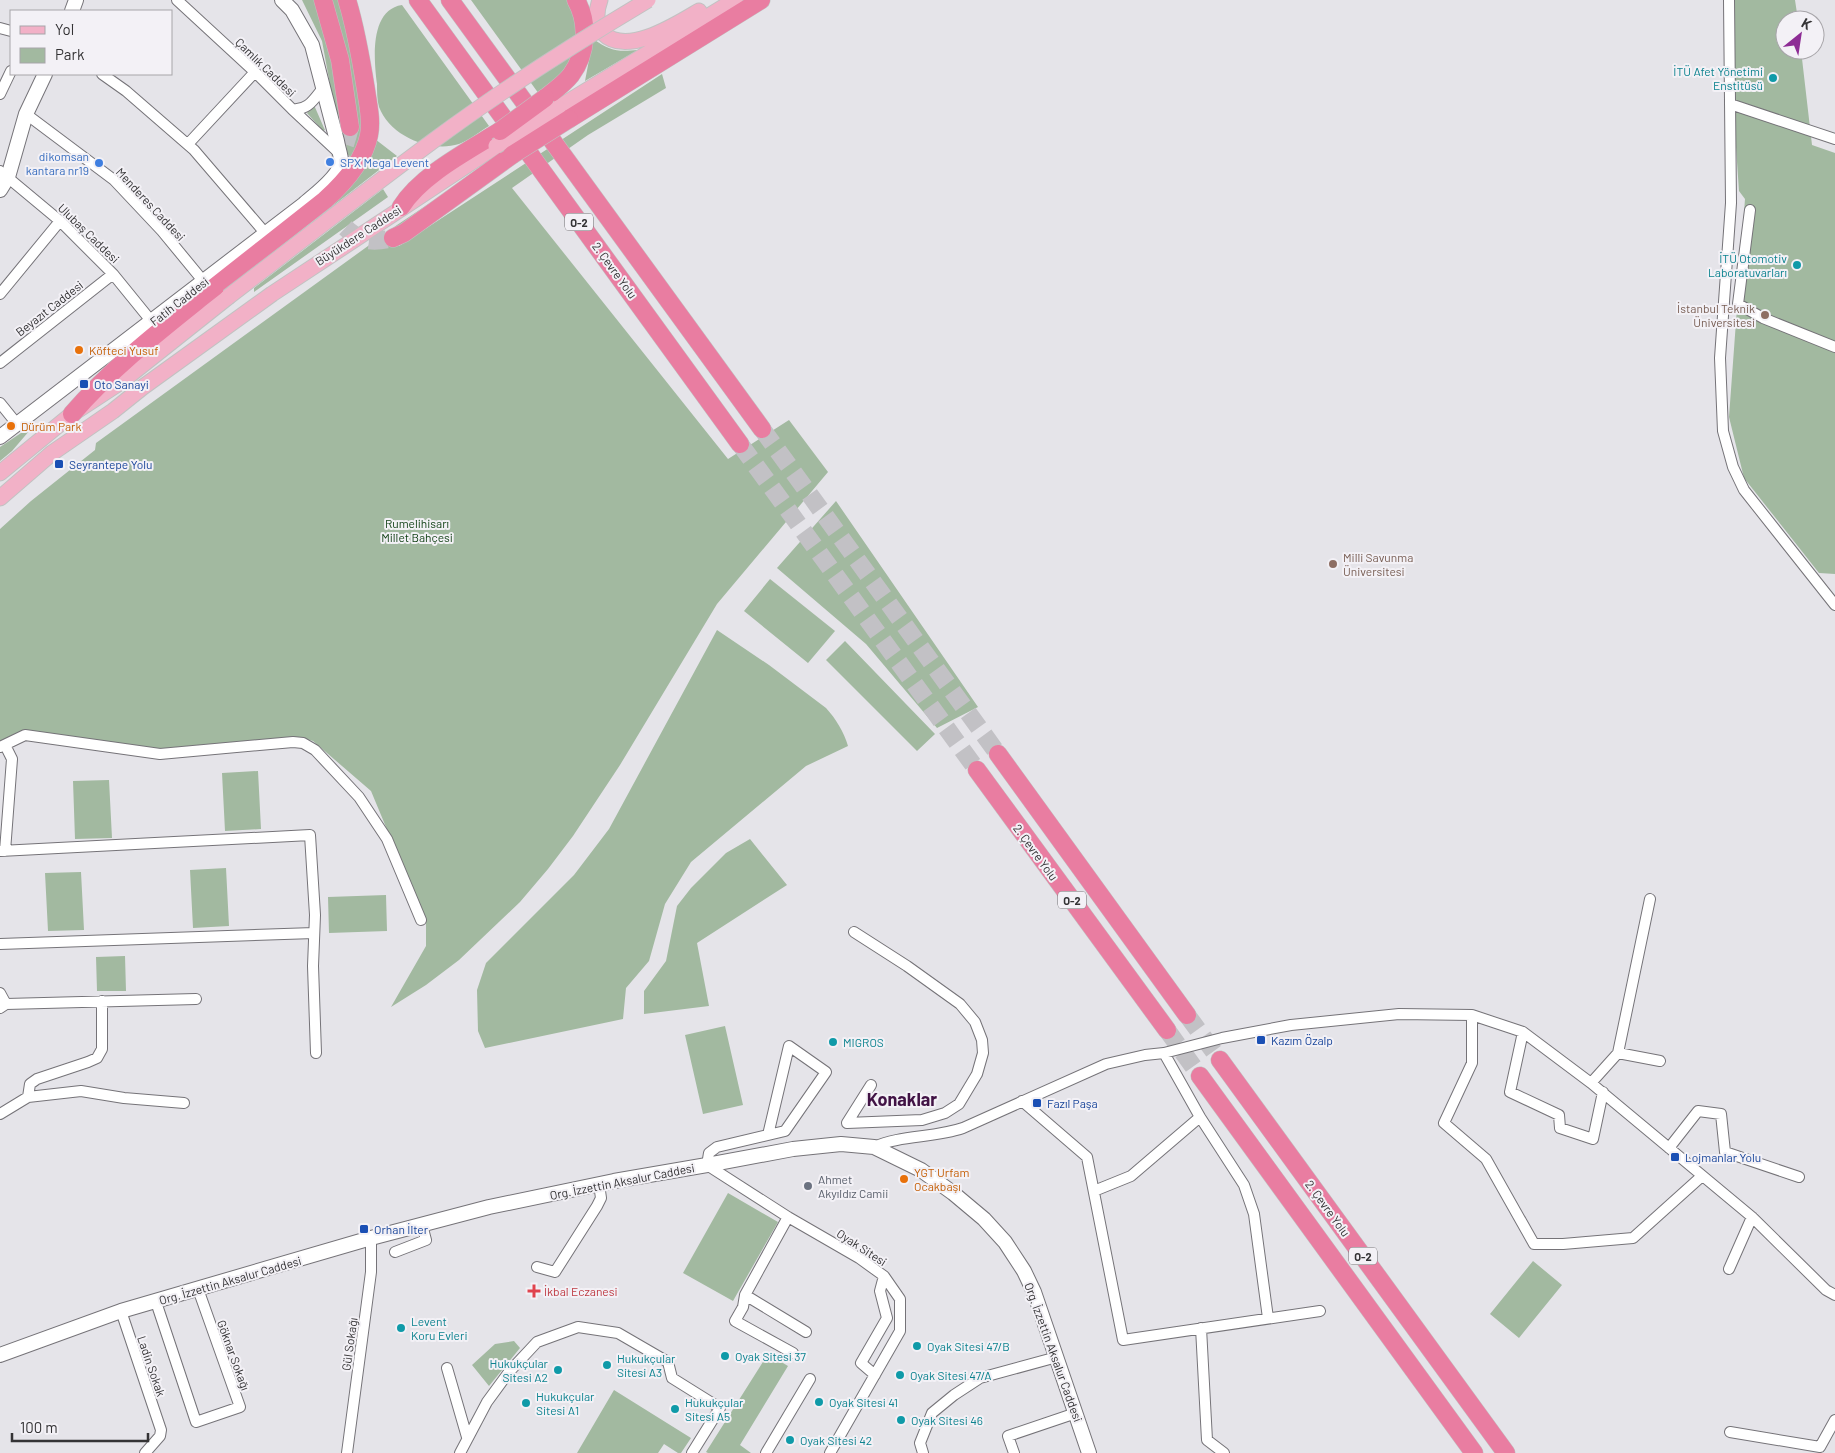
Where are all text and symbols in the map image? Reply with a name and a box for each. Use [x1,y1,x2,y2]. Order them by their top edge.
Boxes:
legend [10,10,172,75]
north arrow [1775,10,1825,60]
text: K [1799,14,1815,33]
text: Yol [55,20,74,38]
street label: Çamlık Caddesi [233,35,299,99]
text: Park [55,45,85,63]
place label: İTÜ Afet Yönetimi Enstitüsü [1673,64,1763,92]
marker: İTÜ Afet Yönetimi Enstitüsü [1767,72,1779,84]
place label: dikomsan kantara nr19 [26,149,89,177]
place label: SPX Mega Levent [340,155,429,169]
marker: SPX Mega Levent [324,156,336,168]
marker: dikomsan kantara nr19 [93,157,105,169]
street label: Menderes Caddesi [114,165,188,243]
street label: Ulubaş Caddesi [56,200,122,266]
street label: Büyükdere Caddesi [313,202,403,268]
road number: O-2 [565,213,593,230]
street label: 2. Çevre Yolu [590,239,640,301]
place label: İTÜ Otomotiv Laboratuvarları [1708,251,1787,279]
marker: İTÜ Otomotiv Laboratuvarları [1791,259,1803,271]
street label: Fatih Caddesi [147,274,211,328]
street label: Beyazıt Caddesi [13,277,85,339]
place label: İstanbul Teknik Üniversitesi [1677,301,1755,329]
marker: İstanbul Teknik Üniversitesi [1759,309,1771,321]
place label: Köfteci Yusuf [89,343,158,357]
marker: Köfteci Yusuf [73,344,85,356]
place label: Oto Sanayi [94,377,149,391]
marker: Oto Sanayi [78,378,90,390]
place label: Dürüm Park [21,419,81,433]
marker: Dürüm Park [5,420,17,432]
place label: Seyrantepe Yolu [69,457,152,471]
marker: Seyrantepe Yolu [53,458,65,470]
park label: Rumelihisarı Millet Bahçesi [381,516,453,544]
place label: Milli Savunma Üniversitesi [1343,550,1413,578]
marker: Milli Savunma Üniversitesi [1327,558,1339,570]
street label: 2. Çevre Yolu [1011,821,1061,883]
road number: O-2 [1058,892,1086,908]
place label: Kazım Özalp [1271,1033,1333,1047]
marker: Kazım Özalp [1255,1034,1267,1046]
place label: MIGROS [843,1035,884,1049]
marker: MIGROS [827,1036,839,1048]
district label: Konaklar [867,1088,937,1110]
place label: Fazıl Paşa [1047,1096,1098,1110]
marker: Fazıl Paşa [1031,1097,1043,1109]
place label: Lojmanlar Yolu [1685,1150,1761,1164]
marker: Lojmanlar Yolu [1669,1151,1681,1163]
street label: Org. İzzettin Aksalur Caddesi [548,1160,696,1202]
place label: YGT Urfam Ocakbaşı [914,1165,969,1193]
place label: Ahmet Akyıldız Camii [818,1172,888,1200]
marker: YGT Urfam Ocakbaşı [898,1173,910,1185]
street label: 2. Çevre Yolu [1303,1177,1353,1239]
marker: Ahmet Akyıldız Camii [802,1180,814,1192]
place label: Orhan İlter [374,1222,429,1236]
marker: Orhan İlter [358,1223,370,1235]
street label: Oyak Sitesi [834,1226,890,1268]
road number: O-2 [1349,1248,1377,1264]
street label: Org. İzzettin Aksalur Caddesi [157,1253,303,1307]
street label: Org. İzzettin Aksalur Caddesi [1022,1280,1086,1424]
place label: İkbal Eczanesi [544,1284,617,1298]
marker: İkbal Eczanesi [528,1285,540,1297]
place label: Levent Koru Evleri [411,1314,467,1342]
street label: Gül Sokağı [338,1317,360,1371]
street label: Göknar Sokağı [215,1318,253,1392]
marker: Levent Koru Evleri [395,1322,407,1334]
street label: Ladin Sokak [135,1334,169,1398]
place label: Oyak Sitesi 47/B [927,1339,1010,1353]
marker: Oyak Sitesi 47/B [911,1340,923,1352]
place label: Oyak Sitesi 37 [735,1349,806,1363]
marker: Oyak Sitesi 37 [719,1350,731,1362]
place label: Hukukçular Sitesi A3 [617,1351,676,1379]
place label: Hukukçular Sitesi A2 [490,1356,549,1384]
marker: Hukukçular Sitesi A3 [601,1359,613,1371]
marker: Hukukçular Sitesi A2 [552,1364,564,1376]
place label: Oyak Sitesi 47/A [910,1368,992,1382]
marker: Oyak Sitesi 47/A [894,1369,906,1381]
place label: Hukukçular Sitesi A1 [536,1389,595,1417]
place label: Hukukçular Sitesi A5 [685,1395,744,1423]
place label: Oyak Sitesi 41 [829,1395,898,1409]
marker: Oyak Sitesi 41 [813,1396,825,1408]
marker: Hukukçular Sitesi A1 [520,1397,532,1409]
marker: Hukukçular Sitesi A5 [669,1403,681,1415]
scale bar [12,1410,149,1442]
place label: Oyak Sitesi 46 [911,1413,983,1427]
marker: Oyak Sitesi 46 [895,1414,907,1426]
text: 100 m [20,1418,58,1436]
place label: Oyak Sitesi 42 [800,1433,872,1447]
marker: Oyak Sitesi 42 [784,1434,796,1446]

